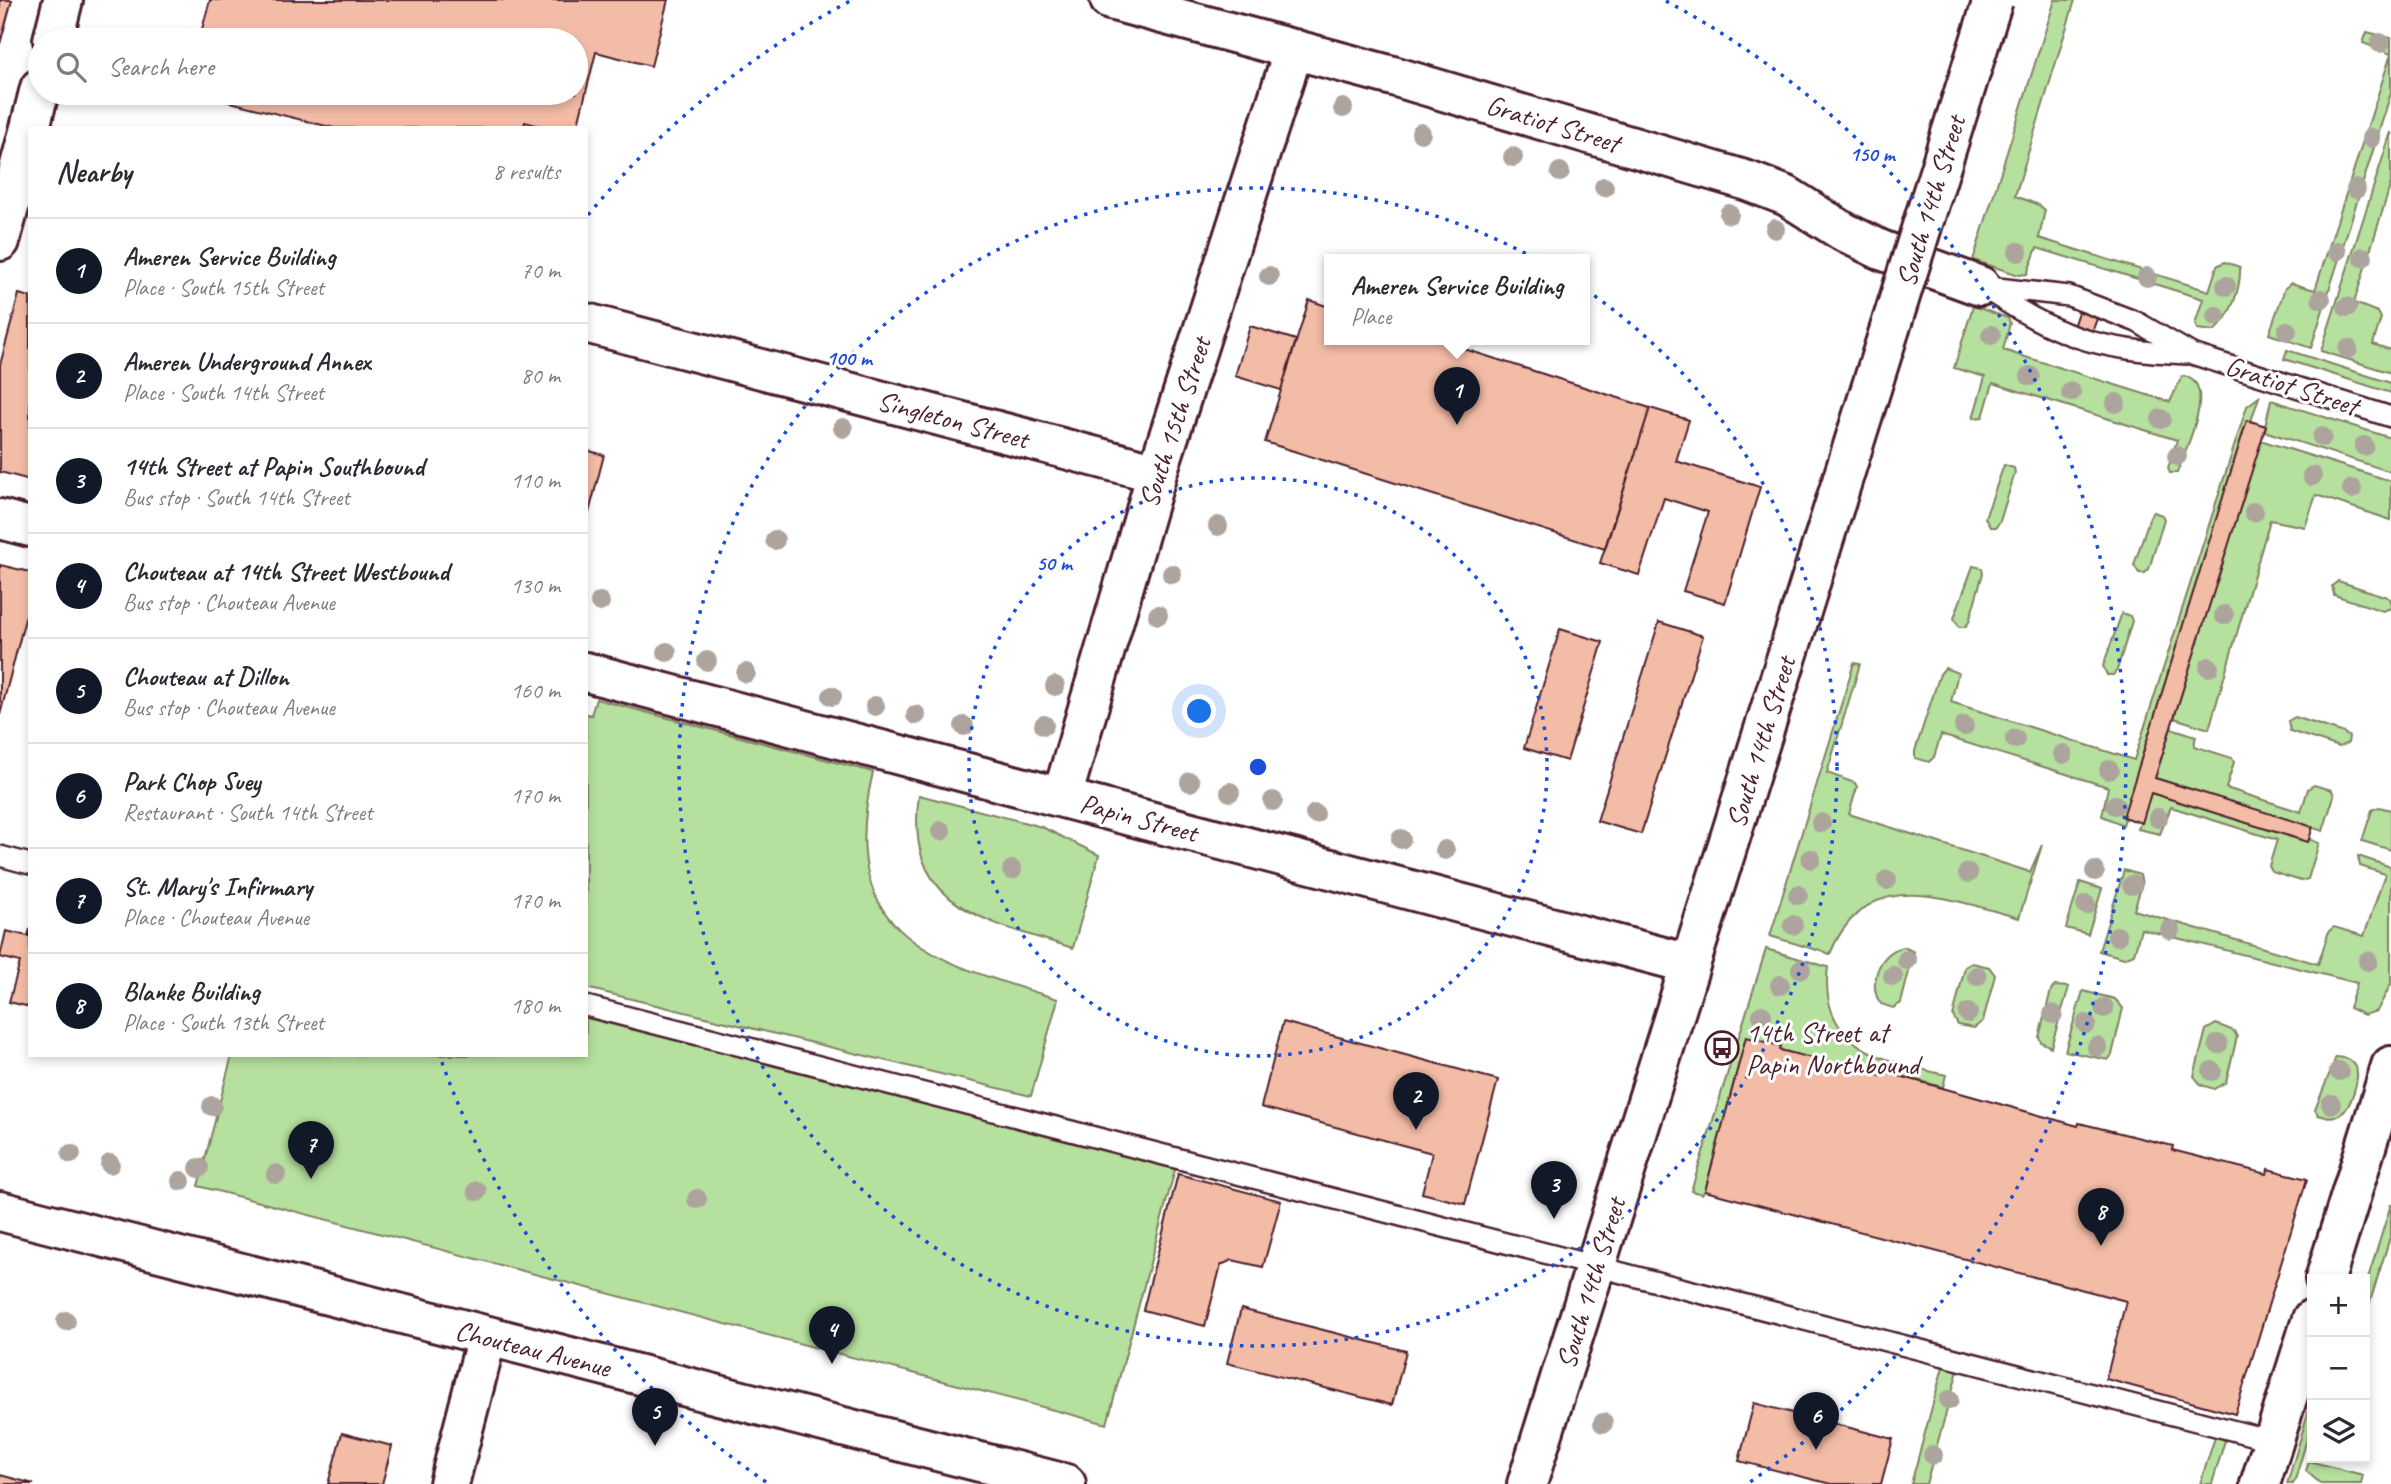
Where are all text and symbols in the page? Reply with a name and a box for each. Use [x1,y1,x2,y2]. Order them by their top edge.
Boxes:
search box [28,28,588,105]
icon: search [52,48,90,86]
text: Search here [108,50,214,83]
street label: Gratiot Street [1482,87,1627,161]
street label: South 14th Street [1888,109,1974,291]
text: 150 m [1849,141,1897,167]
text: Nearby [56,153,132,191]
text: 8 results [493,157,560,186]
text: Ameren Service Building [123,240,335,273]
popup [1324,254,1590,345]
text: 1 [74,256,84,285]
text: 70 m [521,256,560,285]
text: Ameren Service Building [1351,269,1563,302]
text: Place · South 15th Street [123,273,324,302]
text: Place [1351,302,1391,331]
street label: South 15th Street [1131,330,1219,512]
text: Ameren Underground Annex [123,345,370,378]
text: 100 m [826,345,874,371]
street label: Gratiot Street [2221,348,2366,424]
text: 2 [74,361,84,390]
text: 80 m [521,361,560,390]
pin: 1 [1434,367,1480,425]
text: Place · South 14th Street [123,378,324,407]
street label: Singleton Street [874,383,1035,457]
text: 14th Street at Papin Southbound [123,450,424,483]
text: 3 [74,466,84,495]
text: 110 m [511,466,560,495]
text: Bus stop · South 14th Street [123,483,350,512]
text: 50 m [1036,550,1074,576]
text: Chouteau at 14th Street Westbound [123,555,449,588]
text: 4 [74,571,84,600]
text: 130 m [511,571,560,600]
text: Bus stop · Chouteau Avenue [123,588,335,617]
street label: South 14th Street [1718,650,1804,832]
text: Chouteau at Dillon [123,660,289,693]
text: 5 [74,676,84,705]
text: 160 m [511,676,560,705]
text: Bus stop · Chouteau Avenue [123,693,335,722]
your location [1182,694,1216,728]
centre of rings [1246,755,1270,779]
text: Park Chop Suey [123,765,260,798]
text: 6 [74,781,84,810]
text: 170 m [511,781,560,810]
street label: Papin Street [1077,785,1204,851]
text: Restaurant · South 14th Street [123,798,373,827]
text: St. Mary's Infirmary [123,870,312,903]
text: 7 [74,886,84,915]
text: 170 m [511,886,560,915]
text: Place · Chouteau Avenue [123,903,309,932]
text: Blanke Building [123,975,260,1008]
text: 8 [74,991,84,1020]
text: 180 m [511,991,560,1020]
text: Place · South 13th Street [123,1008,324,1037]
place label: 14th Street at Papin Northbound [1746,1015,1923,1082]
bus stop icon: 14th Street at Papin Northbound [1703,1029,1741,1067]
pin: 2 [1393,1072,1439,1130]
pin: 7 [288,1121,334,1179]
pin: 3 [1531,1161,1577,1219]
pin: 8 [2078,1188,2124,1246]
street label: South 14th Street [1548,1191,1634,1373]
map controls [2307,1274,2370,1463]
button: + [2307,1274,2370,1337]
pin: 4 [809,1306,855,1364]
street label: Chouteau Avenue [452,1312,616,1385]
button: − [2307,1337,2370,1400]
pin: 5 [632,1388,678,1446]
pin: 6 [1793,1392,1839,1450]
button: layers [2307,1400,2370,1463]

